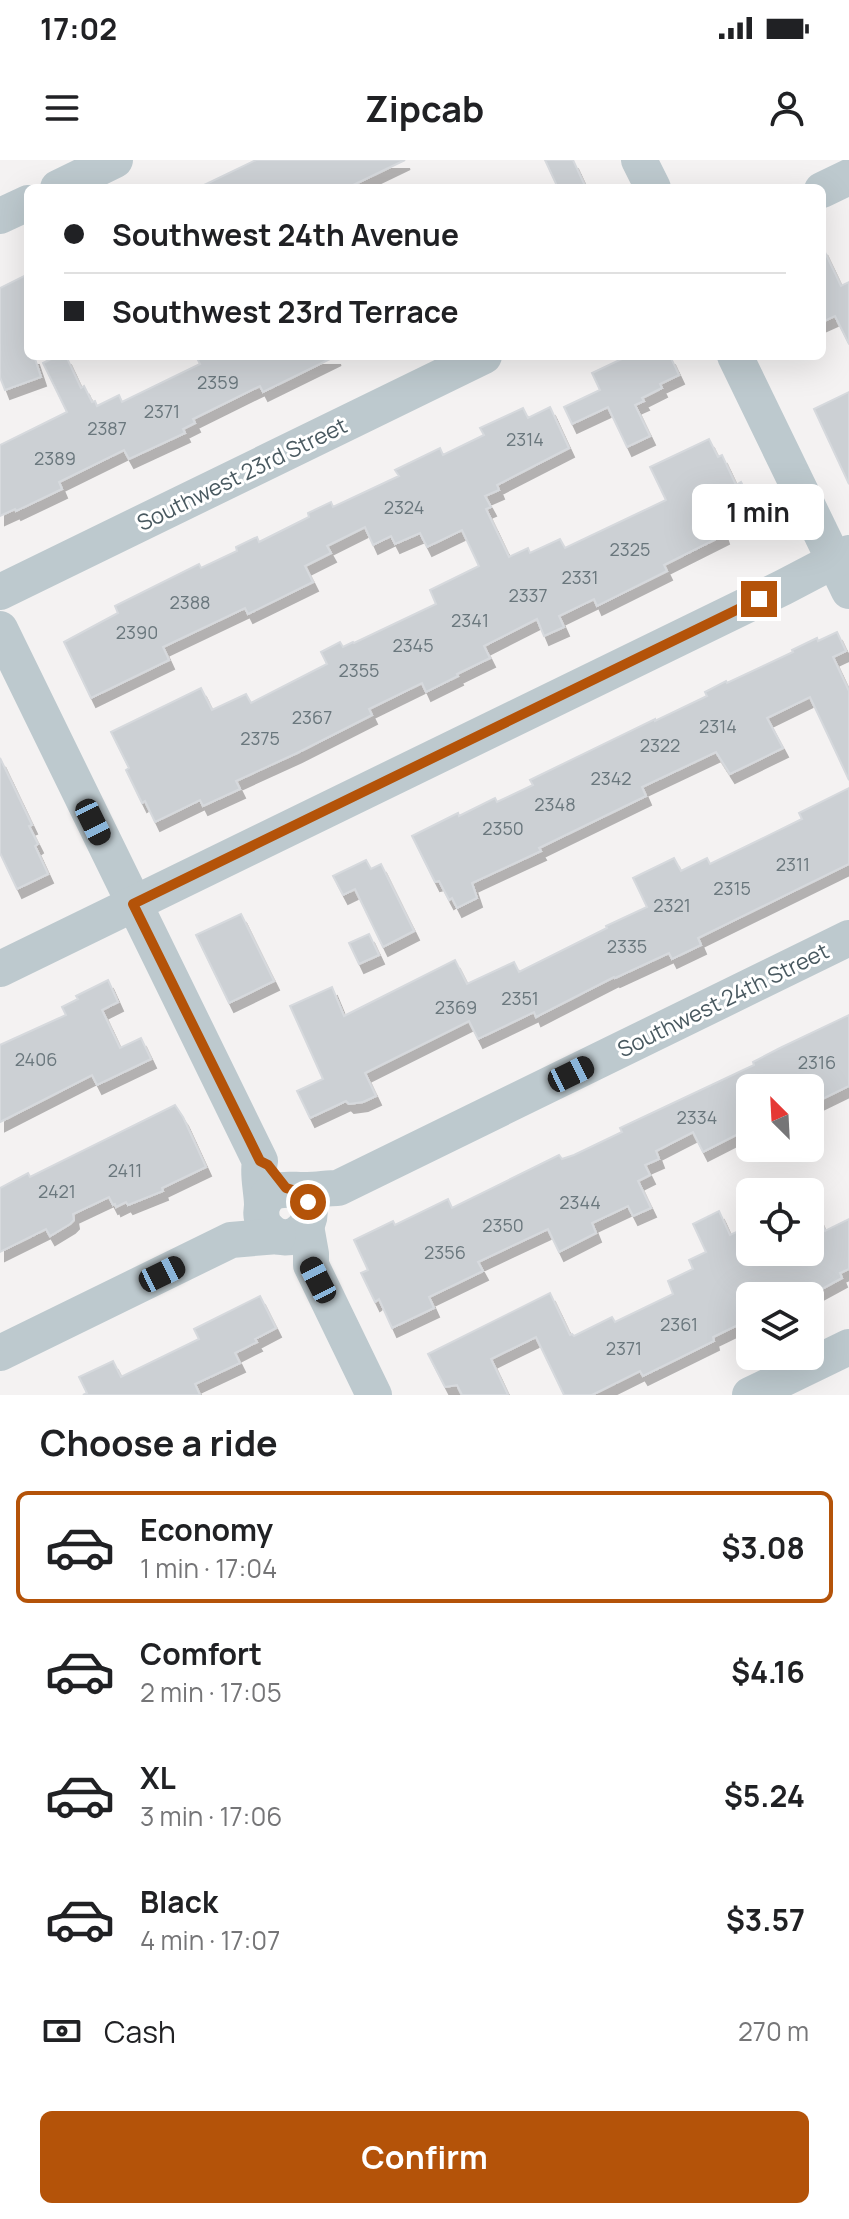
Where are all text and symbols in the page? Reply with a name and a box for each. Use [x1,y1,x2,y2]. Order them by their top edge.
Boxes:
text: 17:02 [40,8,117,49]
text: Zipcab [365,84,484,133]
icon: menu [40,86,84,130]
icon: person [765,86,809,130]
text: Southwest 24th Avenue [112,214,459,255]
text: Southwest 23rd Terrace [112,291,459,332]
house number: 2359 [197,370,239,394]
house number: 2371 [144,399,180,423]
street label: Southwest 23rd Street [132,410,352,538]
house number: 2387 [87,416,127,440]
house number: 2314 [506,427,544,451]
house number: 2389 [34,446,76,470]
callout: 1 min [693,483,825,539]
text: 1 min [726,494,790,530]
house number: 2324 [384,495,424,519]
house number: 2325 [610,537,650,561]
house number: 2331 [561,565,599,589]
route end [741,581,777,617]
house number: 2337 [508,583,548,607]
house number: 2388 [169,590,211,614]
house number: 2341 [451,608,489,632]
house number: 2390 [116,620,158,644]
house number: 2345 [392,633,434,657]
house number: 2355 [338,658,380,682]
house number: 2367 [292,705,332,729]
house number: 2314 [699,714,737,738]
house number: 2375 [240,726,280,750]
house number: 2322 [640,733,680,757]
house number: 2342 [590,766,632,790]
house number: 2348 [534,792,576,816]
car [72,795,114,849]
house number: 2350 [482,816,524,840]
house number: 2311 [776,852,810,876]
house number: 2315 [713,876,751,900]
house number: 2321 [653,893,691,917]
house number: 2335 [607,934,647,958]
street label: Southwest 24th Street [612,936,834,1064]
house number: 2351 [501,986,539,1010]
house number: 2369 [435,995,477,1019]
house number: 2406 [15,1047,57,1071]
house number: 2316 [798,1050,836,1074]
car [544,1053,598,1095]
north arrow [736,1074,824,1162]
map controls [736,1074,824,1370]
house number: 2334 [677,1105,717,1129]
house number: 2411 [108,1158,142,1182]
button: locate [736,1178,824,1266]
house number: 2421 [38,1179,76,1203]
route start [290,1184,326,1220]
house number: 2344 [559,1190,601,1214]
house number: 2350 [482,1213,524,1237]
house number: 2356 [424,1240,466,1264]
car [135,1253,189,1295]
car [296,1253,340,1307]
button: layers [736,1282,824,1370]
house number: 2361 [660,1312,698,1336]
house number: 2371 [606,1336,642,1360]
text: Choose a ride [40,1418,278,1467]
text: Economy [140,1509,273,1550]
icon: car [44,1511,116,1583]
text: $3.08 [721,1527,805,1568]
text: 1 min · 17:04 [140,1550,277,1586]
text: Comfort [140,1633,262,1674]
icon: car [44,1635,116,1707]
text: $4.16 [731,1651,805,1692]
text: 2 min · 17:05 [140,1674,282,1710]
text: XL [140,1757,176,1798]
icon: car [44,1759,116,1831]
text: $5.24 [724,1775,805,1816]
text: 3 min · 17:06 [140,1798,282,1834]
text: Black [140,1881,218,1922]
icon: car [44,1883,116,1955]
text: $3.57 [726,1899,805,1940]
text: 4 min · 17:07 [140,1922,280,1958]
icon: cash [40,2009,84,2053]
text: Cash [104,2011,176,2052]
text: 270 m [738,2013,809,2049]
button: Confirm [40,2111,809,2203]

